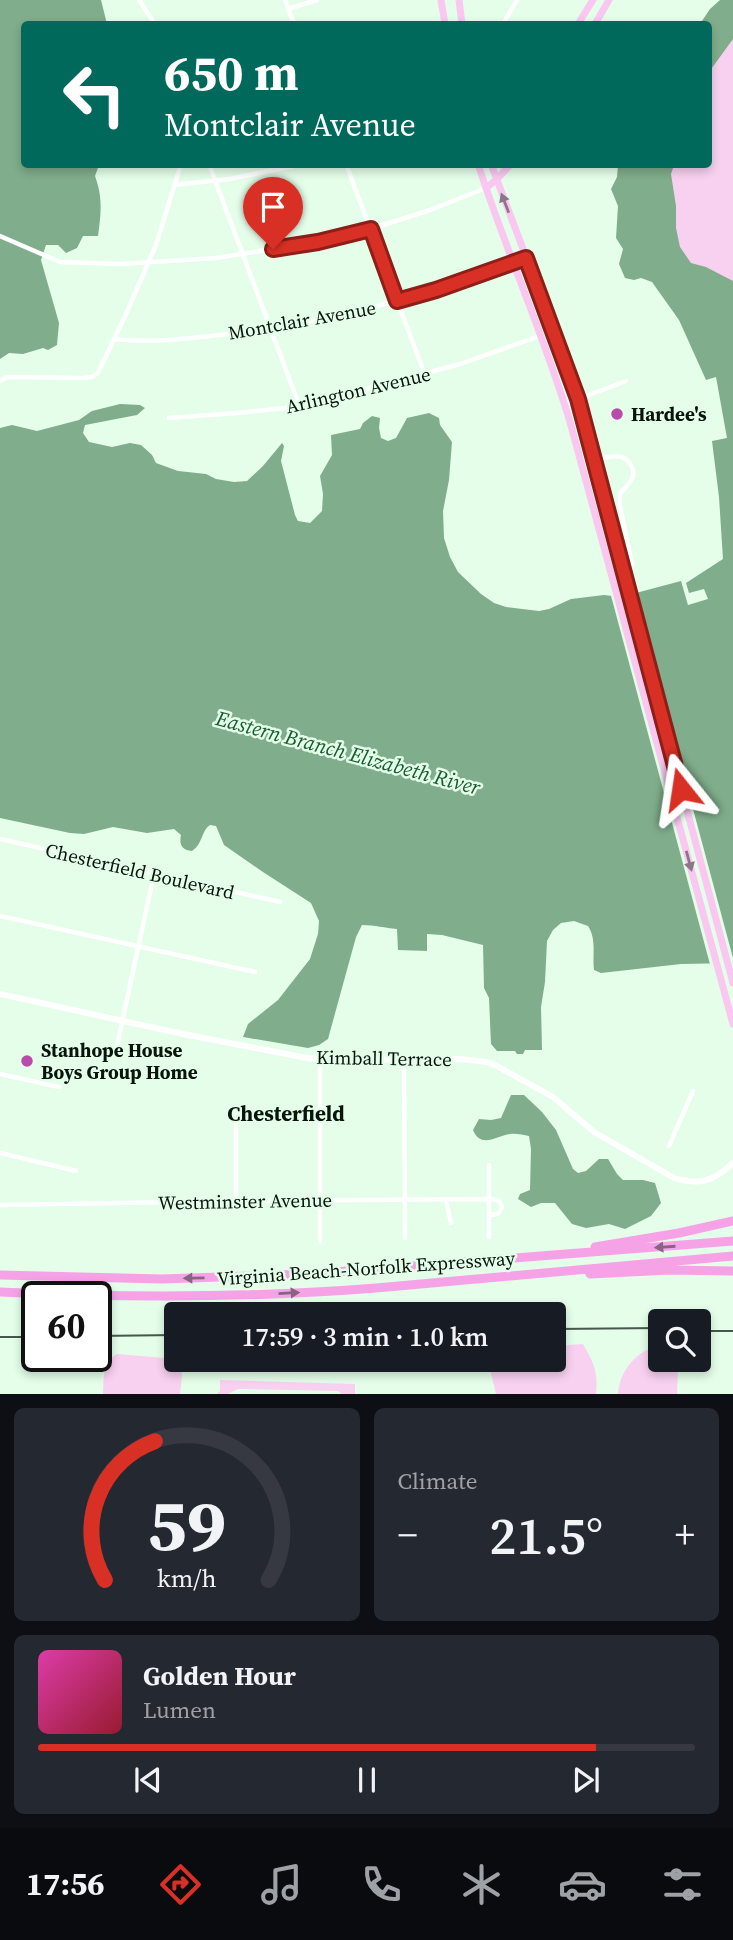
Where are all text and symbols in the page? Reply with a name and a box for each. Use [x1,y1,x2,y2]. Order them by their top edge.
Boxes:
text: 650 m [164,39,299,106]
icon: left [49,49,140,140]
text: Montclair Avenue [164,103,416,147]
pin [243,177,303,249]
icon: arrive [254,188,292,226]
one-way arrow [500,192,511,213]
street label: Montclair Avenue [226,294,378,346]
street label: Arlington Avenue [283,361,433,419]
place label: Hardee's [631,401,707,427]
marker: Hardee's [609,406,625,422]
water label: Eastern Branch Elizabeth River [212,703,484,802]
position arrow [644,752,718,826]
street label: Chesterfield Boulevard [43,837,237,905]
one-way arrow [684,851,694,872]
place label: Stanhope House Boys Group Home [41,1037,198,1085]
street label: Kimball Terrace [316,1044,452,1072]
marker: Stanhope House Boys Group Home [19,1053,35,1069]
district label: Chesterfield [227,1099,345,1128]
street label: Westminster Avenue [158,1186,332,1216]
one-way arrow [654,1242,676,1253]
street label: Virginia Beach-Norfolk Expressway [216,1245,516,1291]
one-way arrow [182,1272,204,1284]
speed limit sign: 60 [21,1281,112,1372]
one-way arrow [278,1288,300,1299]
map controls [648,1309,711,1372]
button: search [648,1309,711,1372]
text: 17:59 · 3 min · 1.0 km [242,1319,488,1355]
text: Climate [398,1465,477,1497]
text: 59 [147,1476,226,1575]
text: 21.5° [489,1500,603,1571]
text: − [398,1509,418,1561]
text: + [675,1509,695,1561]
text: km/h [157,1561,217,1595]
text: Golden Hour [143,1658,296,1694]
text: Lumen [143,1694,216,1726]
icon: previous [129,1761,167,1799]
icon: pause [348,1761,386,1799]
icon: next [567,1761,605,1799]
icon: directions [156,1860,205,1909]
icon: music [257,1860,306,1909]
icon: phone [357,1860,406,1909]
icon: climate [457,1860,506,1909]
icon: car [558,1860,607,1909]
icon: filters [658,1860,707,1909]
text: 17:56 [26,1862,105,1906]

